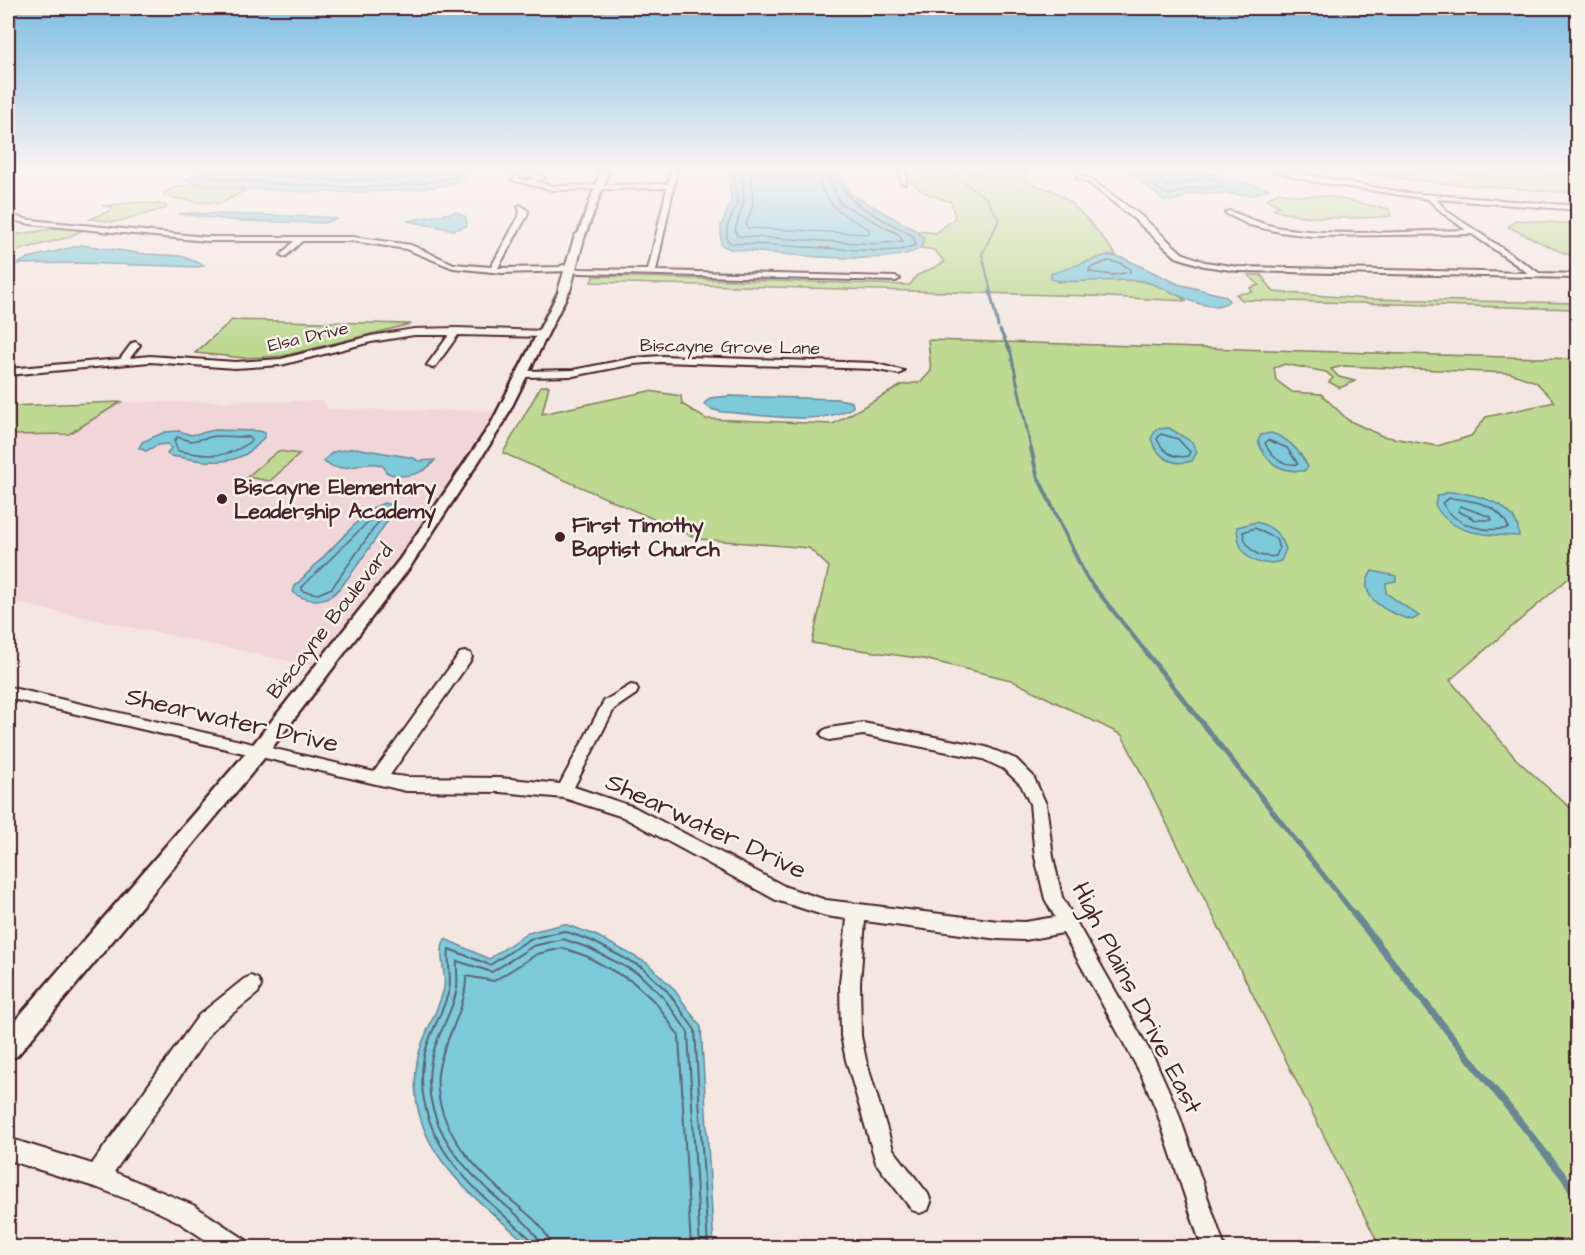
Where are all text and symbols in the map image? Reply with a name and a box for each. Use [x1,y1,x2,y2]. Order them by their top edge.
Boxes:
street label: Elsa Drive [265,316,351,358]
street label: Biscayne Grove Lane [640,333,821,362]
place label: Biscayne Elementary Leadership Academy [234,473,436,529]
marker: Biscayne Elementary Leadership Academy [215,492,229,506]
place label: First Timothy Baptist Church [572,511,720,565]
marker: First Timothy Baptist Church [553,530,567,544]
street label: Biscayne Boulevard [260,537,402,706]
street label: Shearwater Drive [122,678,342,762]
street label: Shearwater Drive [600,764,812,888]
street label: High Plains Drive East [1061,876,1211,1122]

